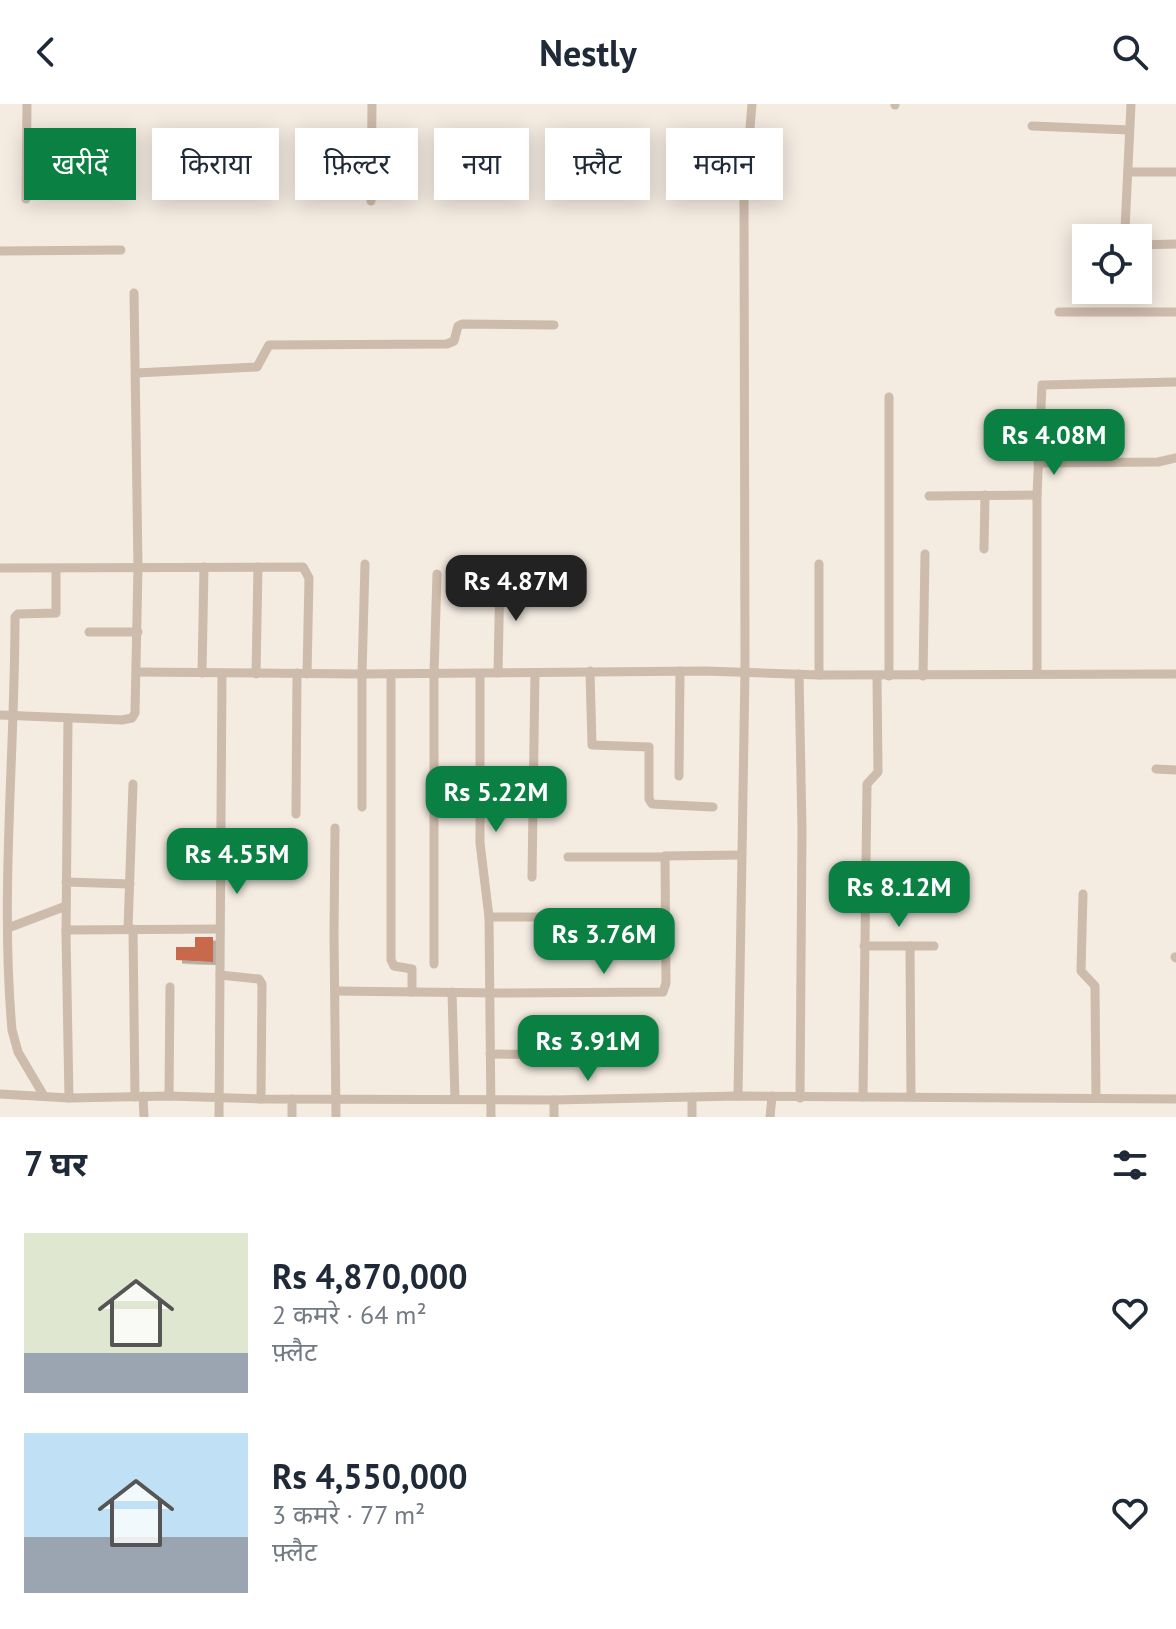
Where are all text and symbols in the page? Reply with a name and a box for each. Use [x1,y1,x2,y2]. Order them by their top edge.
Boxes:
text: Nestly [539,29,637,76]
icon: back [24,30,68,74]
icon: search [1108,30,1152,74]
chip: खरीदें [24,128,136,200]
chip: किराया [152,128,279,200]
chip: फ़िल्टर [295,128,418,200]
chip: नया [434,128,529,200]
chip: फ़्लैट [545,128,650,200]
chip: मकान [666,128,783,200]
map controls [1072,224,1152,304]
button: locate [1072,224,1152,304]
pin: Rs 4.08M [971,409,1137,477]
text: Rs 4.08M [1002,418,1106,451]
pin: Rs 4.87M [433,555,599,623]
text: Rs 4.87M [464,564,568,597]
pin: Rs 5.22M [413,766,579,834]
text: Rs 5.22M [444,775,548,808]
pin: Rs 4.55M [154,828,320,896]
text: Rs 4.55M [185,837,289,870]
pin: Rs 8.12M [816,861,982,929]
text: Rs 8.12M [847,870,951,903]
pin: Rs 3.76M [521,908,687,976]
text: Rs 3.76M [552,917,656,950]
pin: Rs 3.91M [505,1015,671,1083]
text: Rs 3.91M [536,1024,640,1057]
text: 7 घर [24,1141,87,1185]
icon: filters [1108,1143,1152,1187]
text: Rs 4,870,000 [272,1254,468,1298]
icon: home [88,1265,184,1361]
icon: heart [1108,1291,1152,1335]
text: 2 कमरे · 64 m² [272,1298,427,1331]
text: फ़्लैट [272,1335,317,1368]
text: Rs 4,550,000 [272,1454,468,1498]
icon: home [88,1465,184,1561]
icon: heart [1108,1491,1152,1535]
text: 3 कमरे · 77 m² [272,1498,425,1531]
text: फ़्लैट [272,1535,317,1568]

